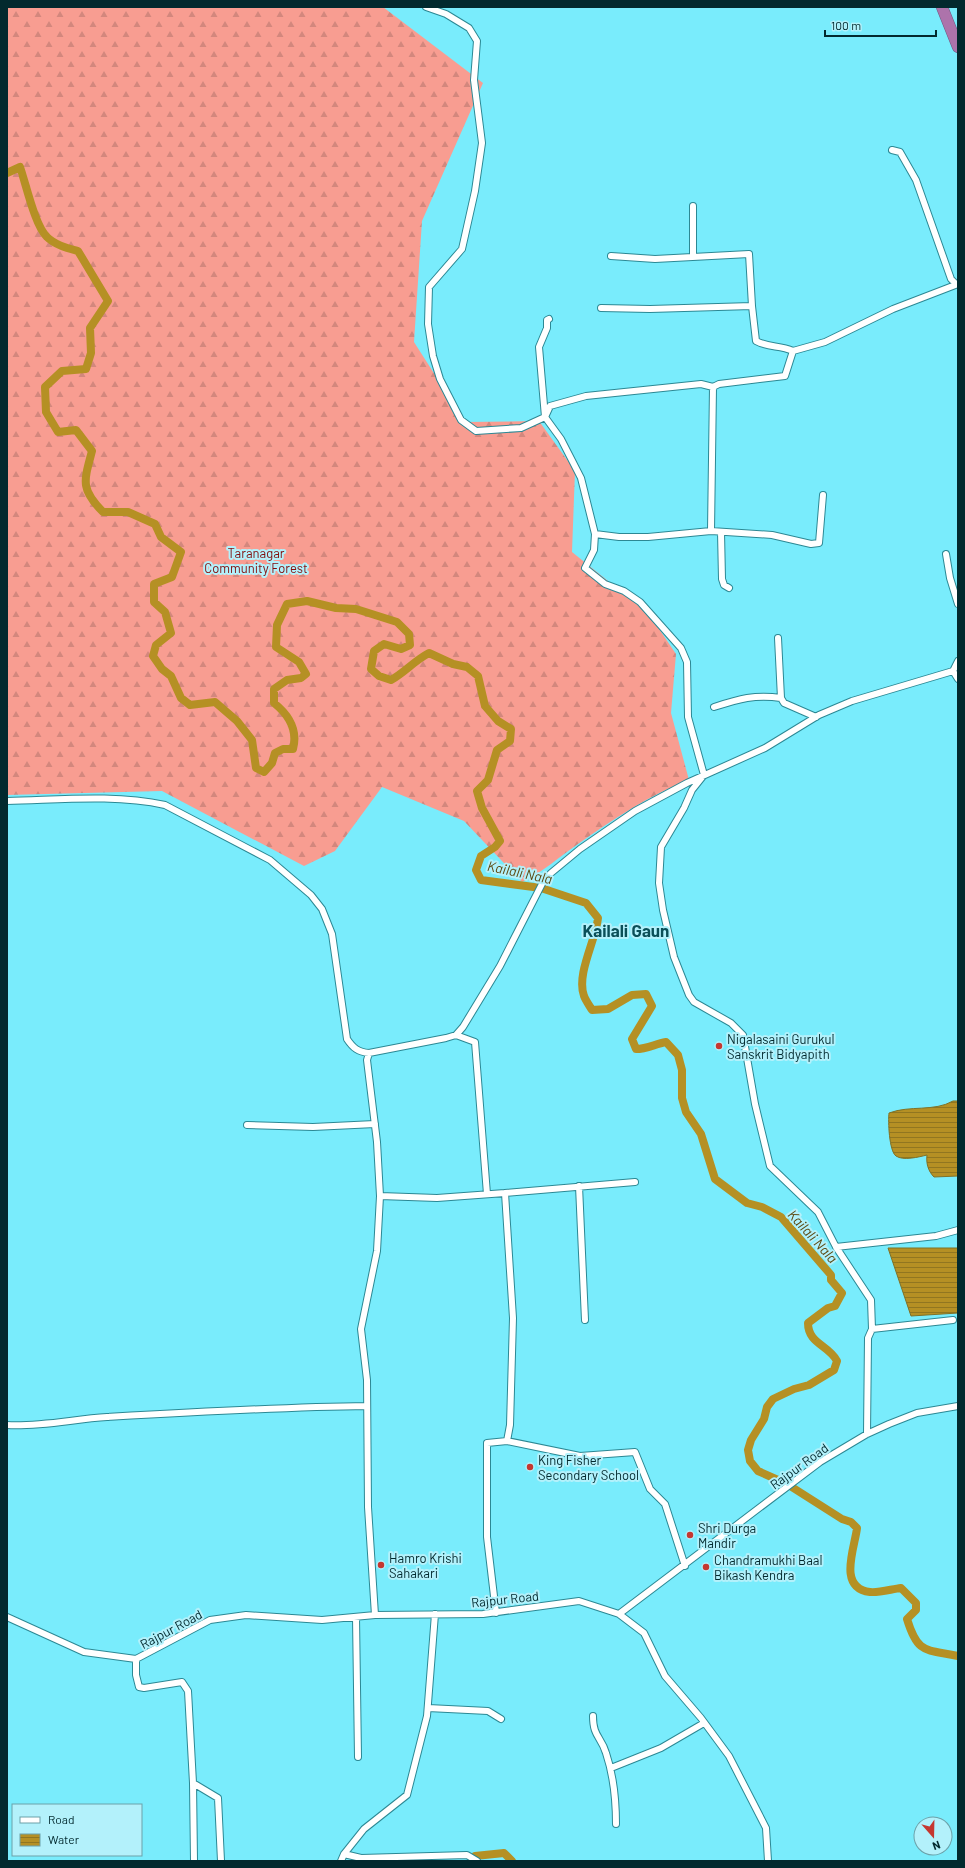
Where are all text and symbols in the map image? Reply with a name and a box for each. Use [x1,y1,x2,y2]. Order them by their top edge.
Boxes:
scale bar [825,12,936,38]
text: 100 m [831,18,861,32]
park label: Taranagar Community Forest [204,545,308,576]
water label: Kailali Nala [486,857,554,887]
district label: Kailali Gaun [583,920,669,940]
place label: Nigalasaini Gurukul Sanskrit Bidyapith [727,1031,835,1062]
marker: Nigalasaini Gurukul Sanskrit Bidyapith [714,1041,724,1051]
water label: Kailali Nala [785,1206,841,1266]
street label: Rajpur Road [767,1440,831,1492]
place label: King Fisher Secondary School [538,1452,639,1483]
marker: King Fisher Secondary School [525,1462,535,1472]
place label: Shri Durga Mandir [698,1520,756,1551]
marker: Shri Durga Mandir [685,1530,695,1540]
place label: Hamro Krishi Sahakari [389,1550,462,1581]
place label: Chandramukhi Baal Bikash Kendra [714,1552,822,1583]
marker: Hamro Krishi Sahakari [376,1560,386,1570]
marker: Chandramukhi Baal Bikash Kendra [701,1562,711,1572]
street label: Rajpur Road [470,1587,540,1611]
street label: Rajpur Road [137,1606,205,1652]
legend [12,1804,142,1856]
text: Road [48,1812,75,1826]
north arrow [913,1816,953,1856]
text: Water [48,1832,80,1846]
text: N [931,1839,942,1853]

